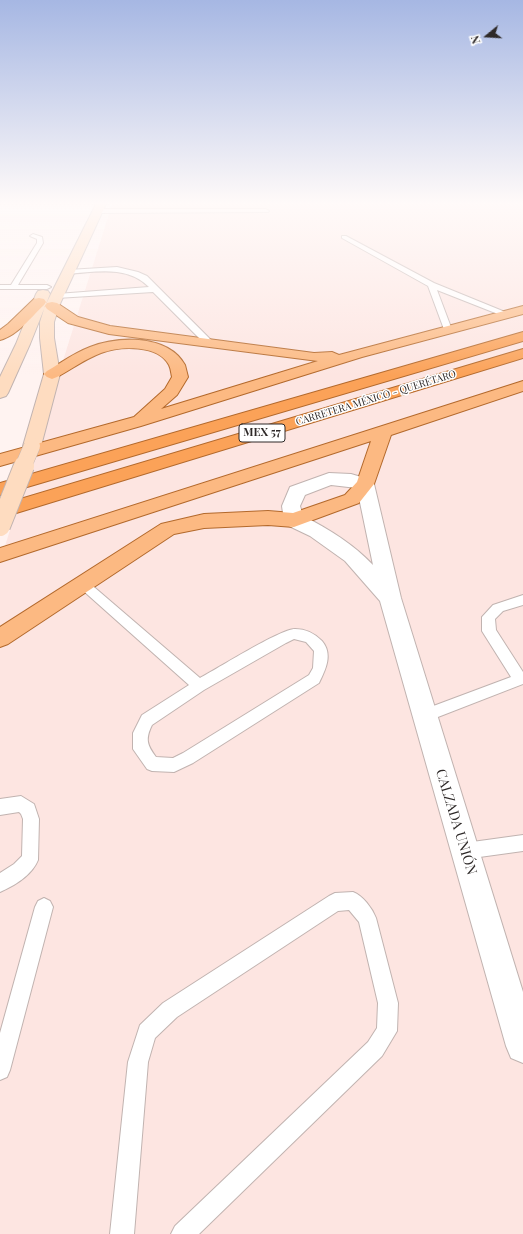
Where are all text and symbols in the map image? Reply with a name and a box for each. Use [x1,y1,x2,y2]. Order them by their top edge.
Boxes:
north arrow [467,16,507,56]
text: N [467,34,483,46]
street label: CARRETERA MÉXICO - QUERÉTARO [294,368,458,428]
road number: MEX 57 [239,424,285,442]
street label: CALZADA UNIÓN [432,767,480,877]

